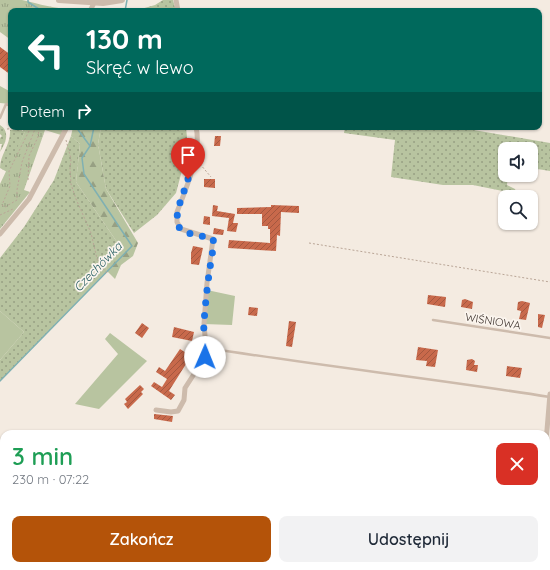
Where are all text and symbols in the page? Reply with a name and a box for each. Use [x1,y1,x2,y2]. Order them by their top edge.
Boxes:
text: 130 m [86,21,163,56]
icon: left [20,24,72,76]
text: Skręć w lewo [86,56,194,79]
icon: right [73,100,95,122]
text: Potem [20,102,65,121]
pin [171,138,205,179]
map controls [498,142,538,230]
button: sound [498,142,538,182]
icon: arrive [177,144,199,166]
button: search [498,190,538,230]
water label: Czechówka [70,238,125,295]
street label: WIŚNIOWA [464,310,522,332]
position arrow [184,336,226,378]
text: 3 min [12,441,73,471]
button: close [496,443,538,485]
text: 230 m · 07:22 [12,471,89,487]
button: Zakończ [12,516,271,562]
button: Udostępnij [279,516,538,562]

